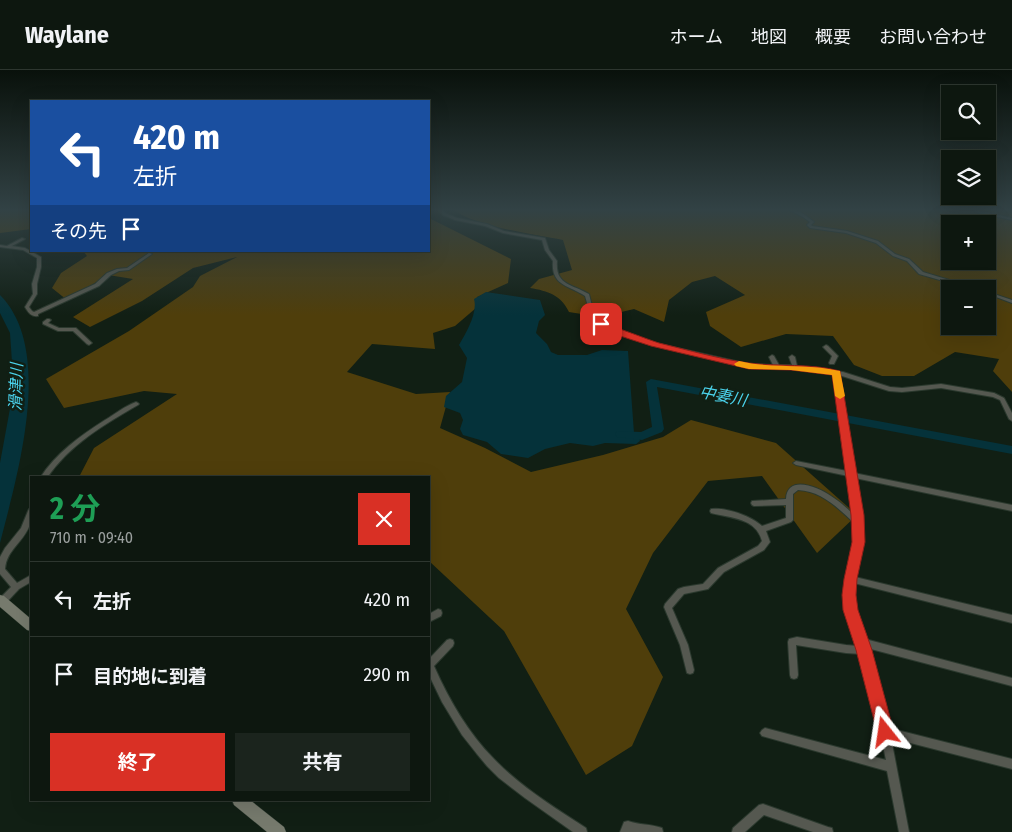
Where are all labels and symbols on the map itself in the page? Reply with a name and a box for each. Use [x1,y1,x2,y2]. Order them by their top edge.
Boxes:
pin [580,303,622,345]
water label: 滑津川 [6,361,26,411]
water label: 中妻川 [698,382,750,410]
position arrow [858,705,910,757]

